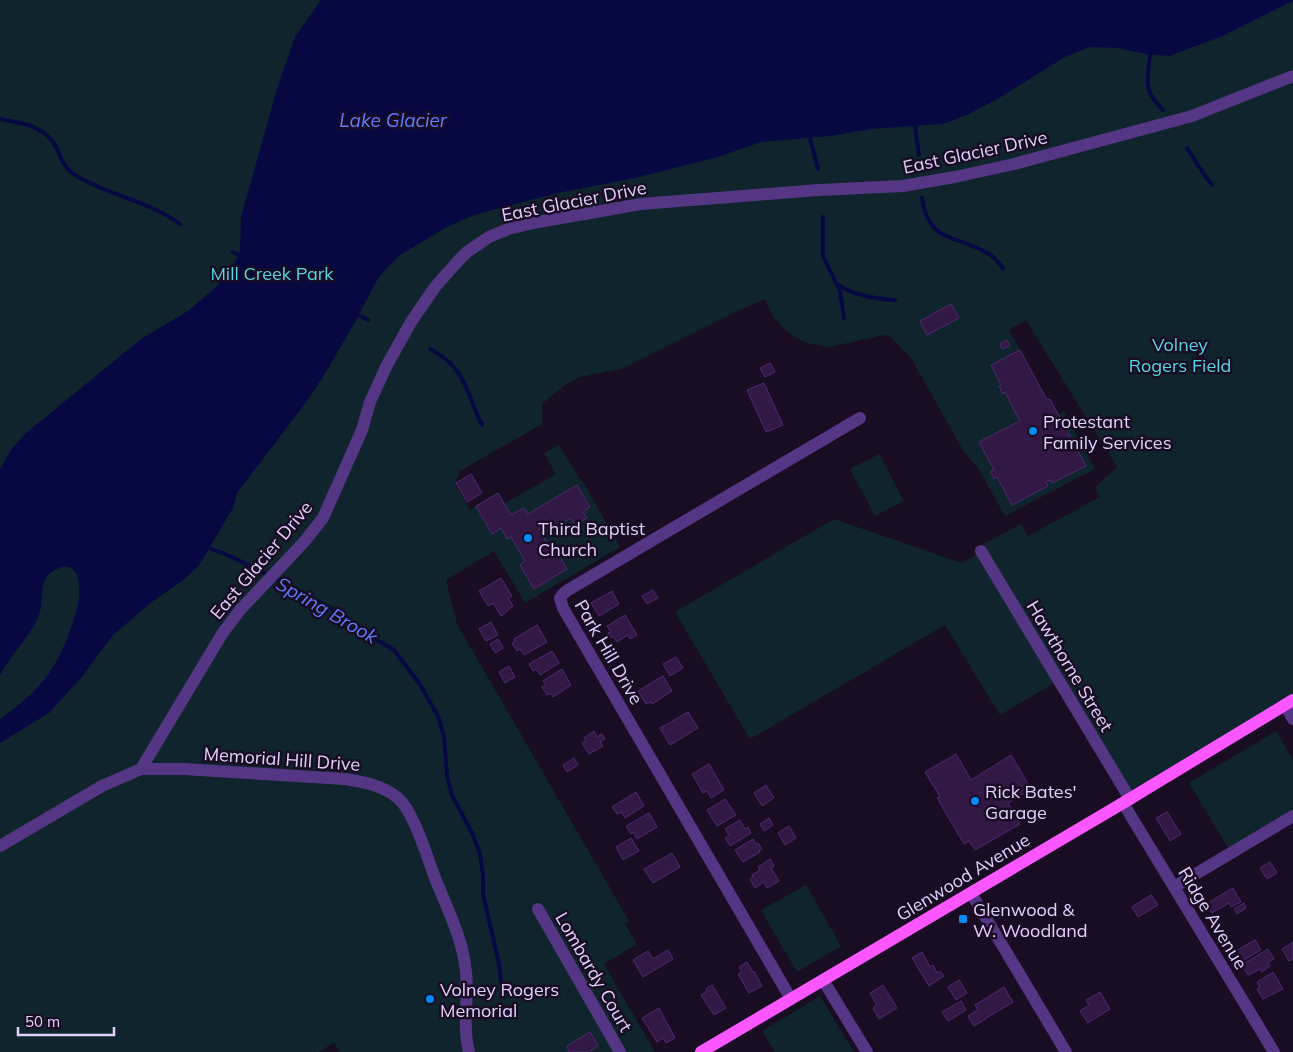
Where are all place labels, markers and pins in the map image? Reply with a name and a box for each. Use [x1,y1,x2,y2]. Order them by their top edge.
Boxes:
place label: Protestant Family Services [1043,410,1172,454]
marker: Protestant Family Services [1027,425,1039,437]
place label: Third Baptist Church [538,517,645,561]
marker: Third Baptist Church [522,532,534,544]
place label: Rick Bates' Garage [985,780,1077,824]
marker: Rick Bates' Garage [969,795,981,807]
place label: Glenwood & W. Woodland [973,898,1088,942]
marker: Glenwood & W. Woodland [957,913,969,925]
place label: Volney Rogers Memorial [440,978,559,1022]
marker: Volney Rogers Memorial [424,993,436,1005]

